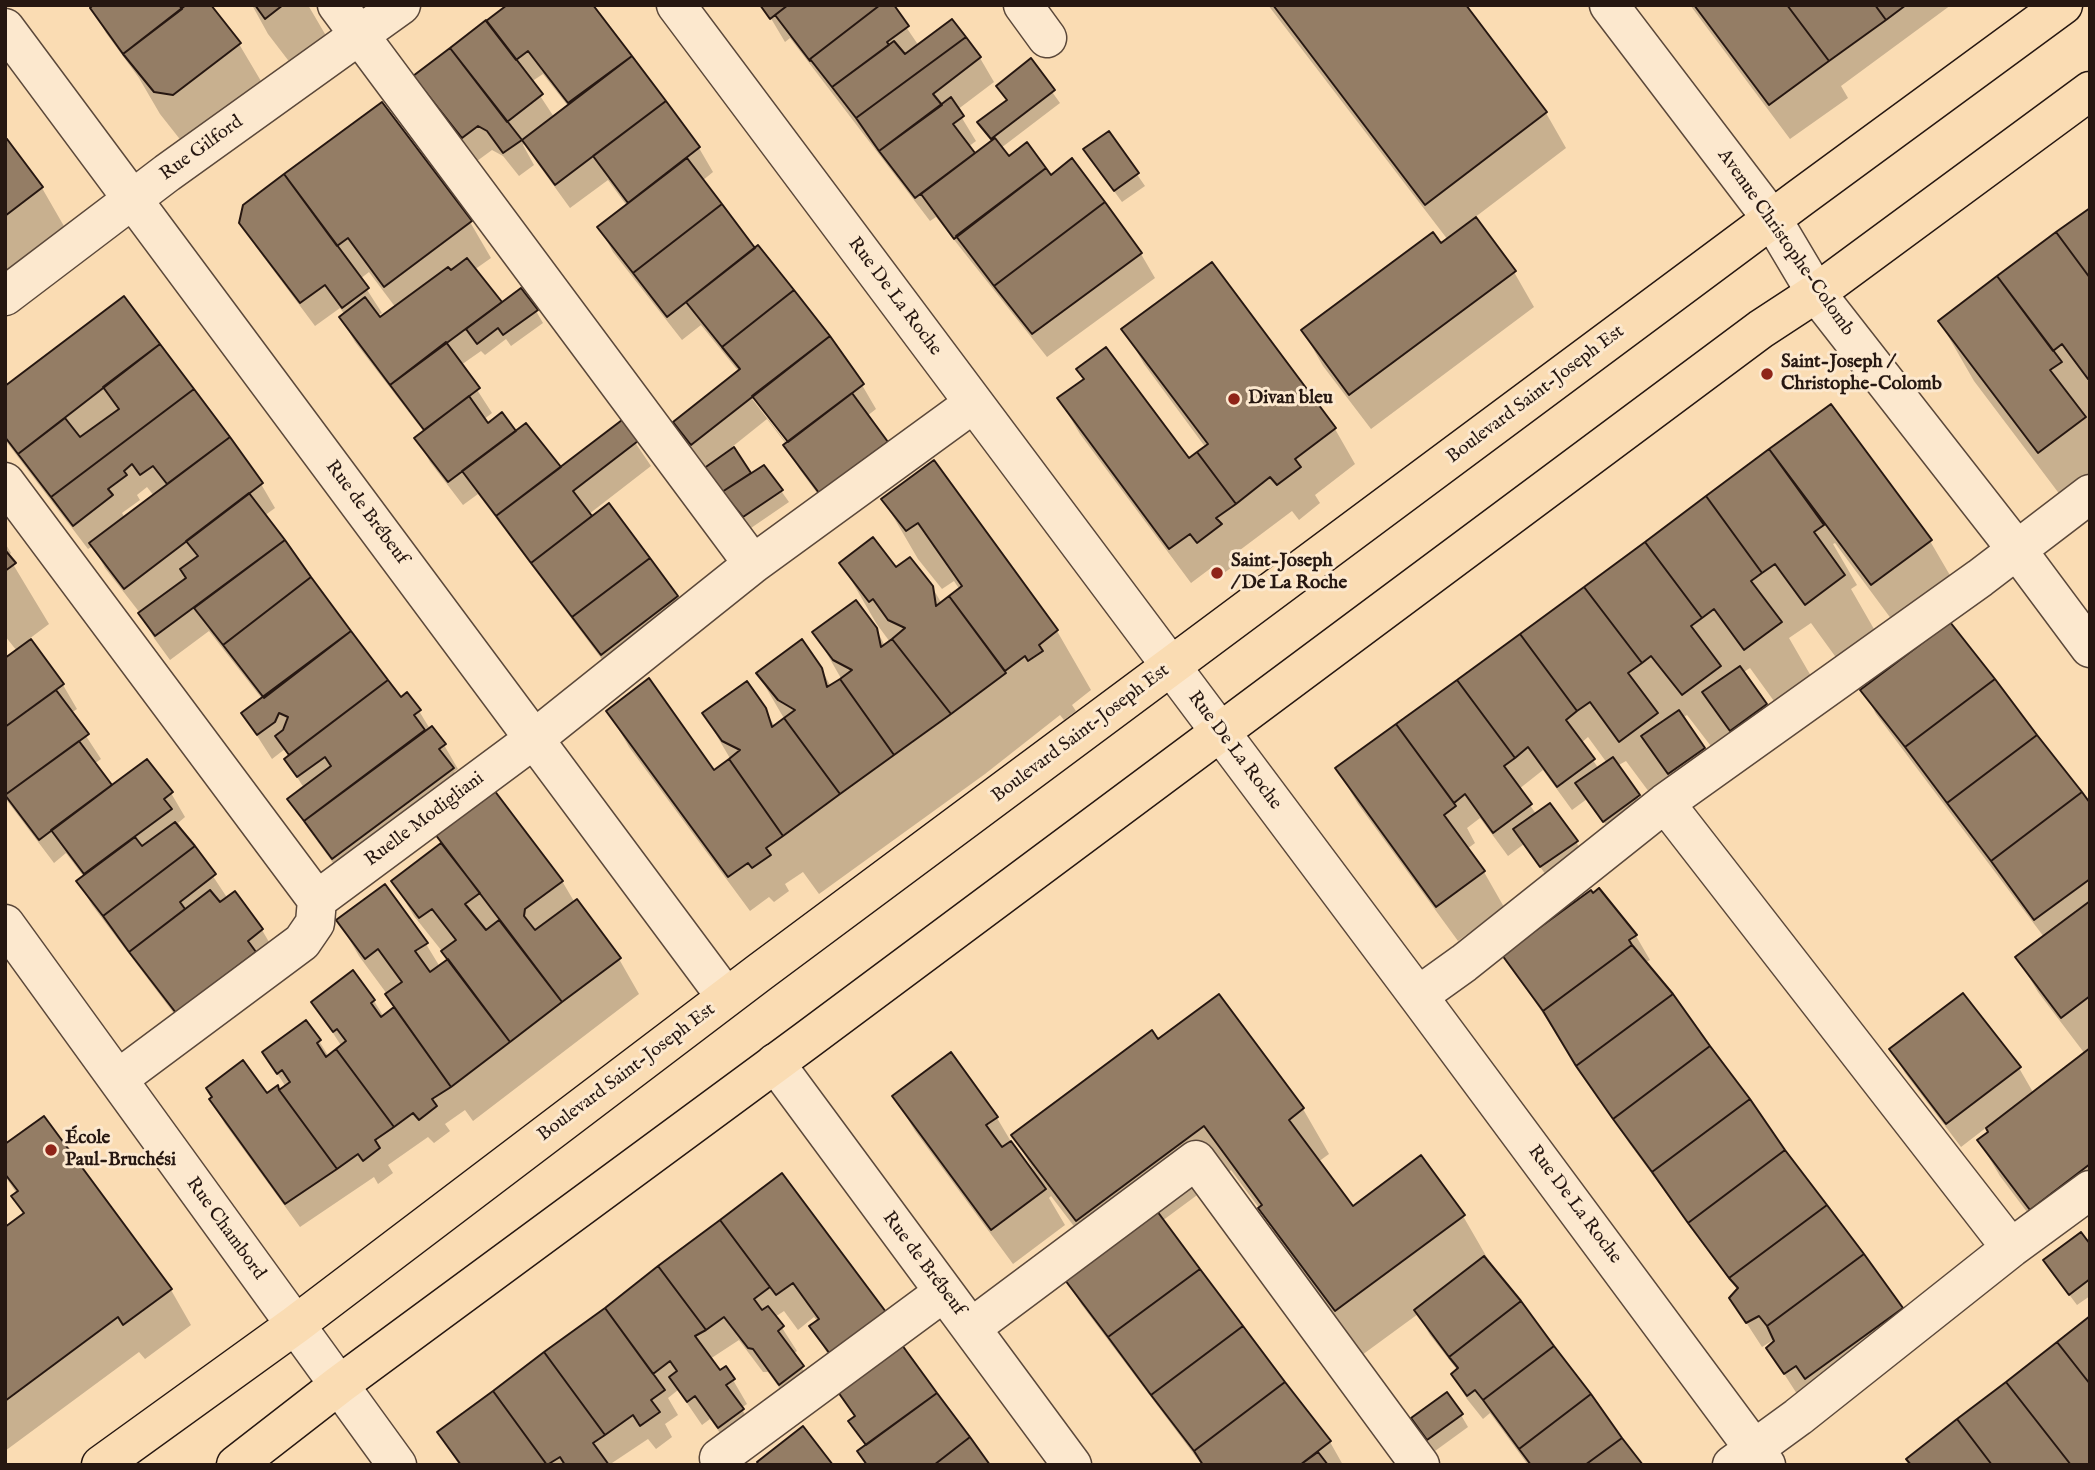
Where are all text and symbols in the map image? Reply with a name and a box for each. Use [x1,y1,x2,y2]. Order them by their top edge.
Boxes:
street label: Rue Gilford [156,111,248,187]
street label: Avenue Christophe-Colomb [1712,145,1858,341]
street label: Rue De La Roche [842,233,946,361]
street label: Boulevard Saint-Joseph Est [1443,321,1629,469]
place label: Saint-Joseph / Christophe-Colomb [1781,352,1942,396]
marker: Saint-Joseph / Christophe-Colomb [1759,366,1775,382]
place label: Divan bleu [1248,388,1333,410]
marker: Divan bleu [1226,391,1242,407]
street label: Rue de Brébeuf [320,457,412,569]
place label: Saint-Joseph / De La Roche [1231,551,1347,595]
marker: Saint-Joseph / De La Roche [1209,565,1225,581]
street label: Boulevard Saint-Joseph Est [988,660,1174,808]
street label: Rue De La Roche [1182,687,1286,815]
street label: Ruelle Modigliani [361,768,489,872]
street label: Boulevard Saint-Joseph Est [534,999,720,1147]
place label: École Paul-Bruchési [65,1128,176,1172]
street label: Rue De La Roche [1522,1141,1626,1269]
marker: École Paul-Bruchési [43,1142,59,1158]
street label: Rue Chambord [180,1173,270,1285]
street label: Rue de Brébeuf [877,1208,969,1320]

